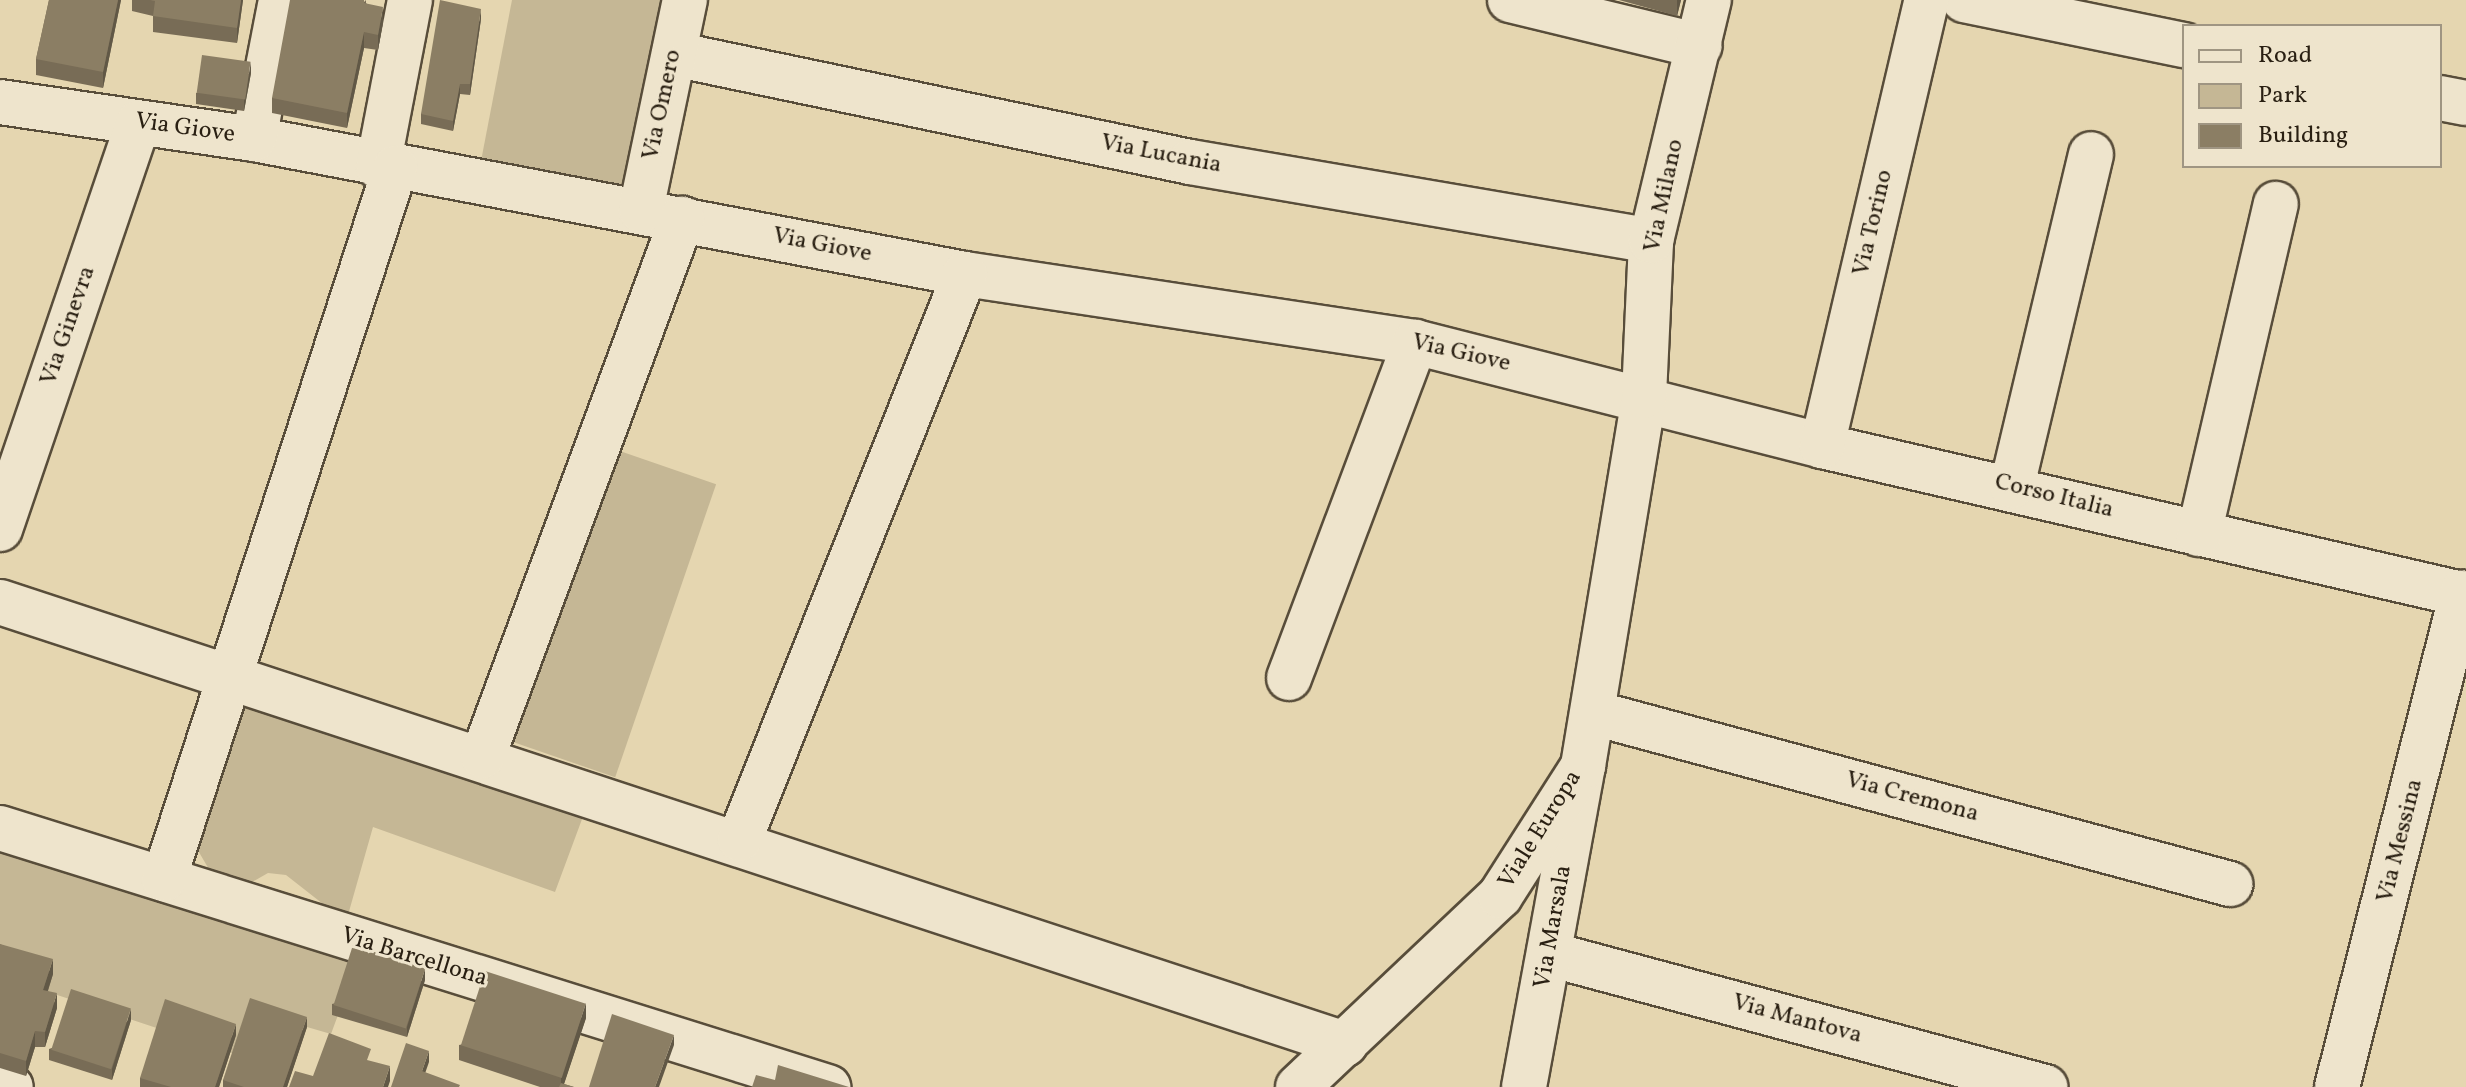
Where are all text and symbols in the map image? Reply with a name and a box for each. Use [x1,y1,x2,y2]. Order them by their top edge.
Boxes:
legend [2182,24,2442,168]
text: Road [2258,39,2312,73]
street label: Via Omero [637,47,689,163]
text: Park [2258,79,2307,113]
street label: Via Giove [133,108,237,150]
text: Building [2258,119,2348,153]
street label: Via Lucania [1098,129,1224,181]
street label: Via Milano [1639,137,1691,255]
street label: Via Torino [1848,167,1900,279]
street label: Via Giove [770,222,874,270]
street label: Via Ginevra [35,263,103,389]
street label: Via Giove [1409,329,1513,379]
street label: Corso Italia [1992,468,2116,526]
street label: Viale Europa [1493,765,1589,895]
street label: Via Cremona [1842,766,1982,830]
street label: Via Messina [2372,776,2430,906]
street label: Via Marsala [1529,863,1579,991]
street label: Via Barcellona [337,922,491,994]
street label: Via Mantova [1729,989,1865,1051]

